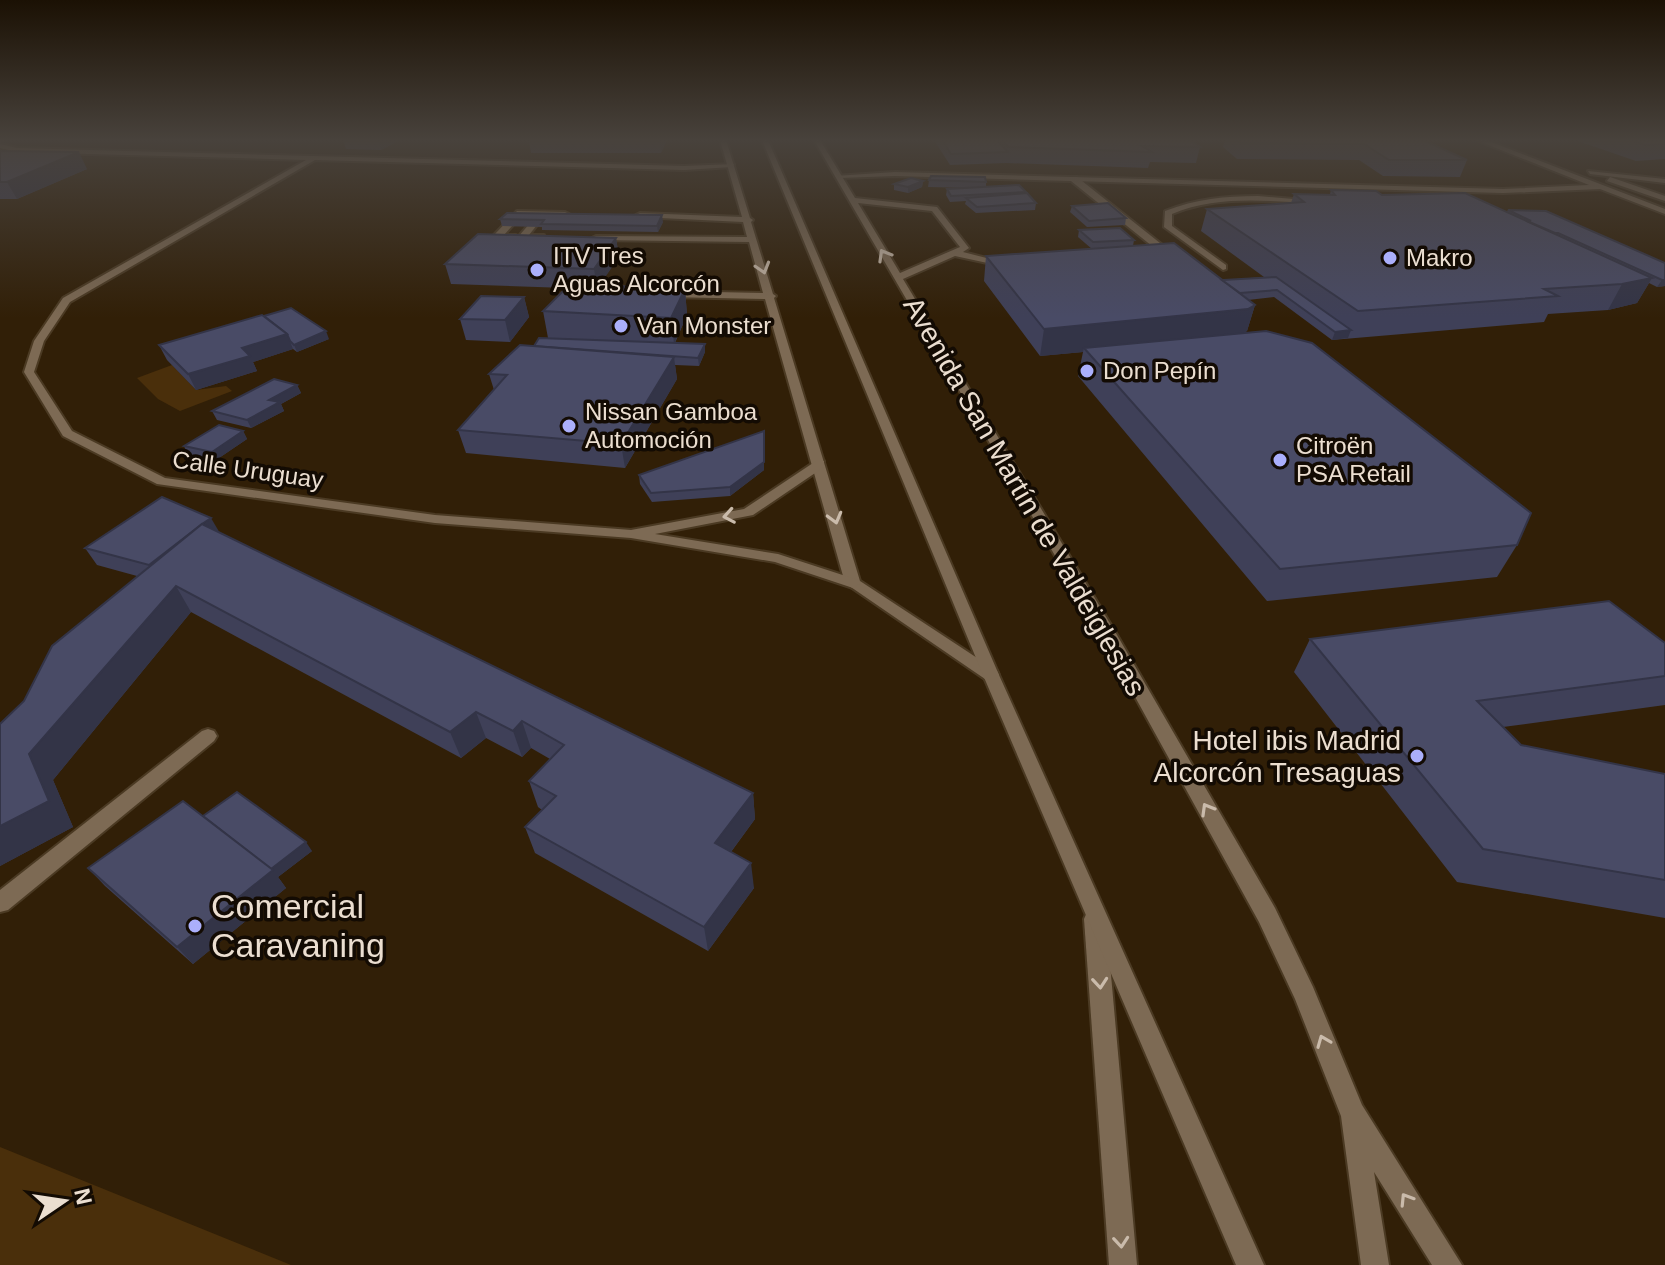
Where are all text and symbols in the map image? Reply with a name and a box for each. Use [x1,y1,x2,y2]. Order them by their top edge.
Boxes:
place label: ITV Tres Aguas Alcorcón [553,242,720,297]
place label: Makro [1406,244,1473,271]
one-way arrow [878,249,894,264]
marker: Makro [1381,249,1399,267]
marker: ITV Tres Aguas Alcorcón [528,261,546,279]
one-way arrow [754,261,770,275]
street label: Avenida San Martín de Valdeiglesias [897,291,1152,701]
place label: Van Monster [637,312,771,339]
marker: Van Monster [612,317,630,335]
place label: Don Pepín [1103,357,1216,384]
marker: Don Pepín [1078,362,1096,380]
place label: Nissan Gamboa Automoción [585,398,758,453]
marker: Nissan Gamboa Automoción [560,417,578,435]
place label: Citroën PSA Retail [1296,432,1411,487]
street label: Calle Uruguay [171,446,325,493]
marker: Citroën PSA Retail [1271,451,1289,469]
one-way arrow [723,506,736,523]
one-way arrow [826,511,842,525]
place label: Hotel ibis Madrid Alcorcón Tresaguas [1154,725,1401,788]
marker: Hotel ibis Madrid Alcorcón Tresaguas [1408,747,1426,765]
one-way arrow [1201,803,1217,818]
place label: Comercial Caravaning [211,887,385,964]
marker: Comercial Caravaning [186,917,204,935]
one-way arrow [1091,977,1108,990]
one-way arrow [1317,1035,1333,1049]
north arrow [24,1161,104,1241]
text: N [69,1186,97,1207]
one-way arrow [1401,1193,1416,1208]
one-way arrow [1112,1236,1129,1249]

